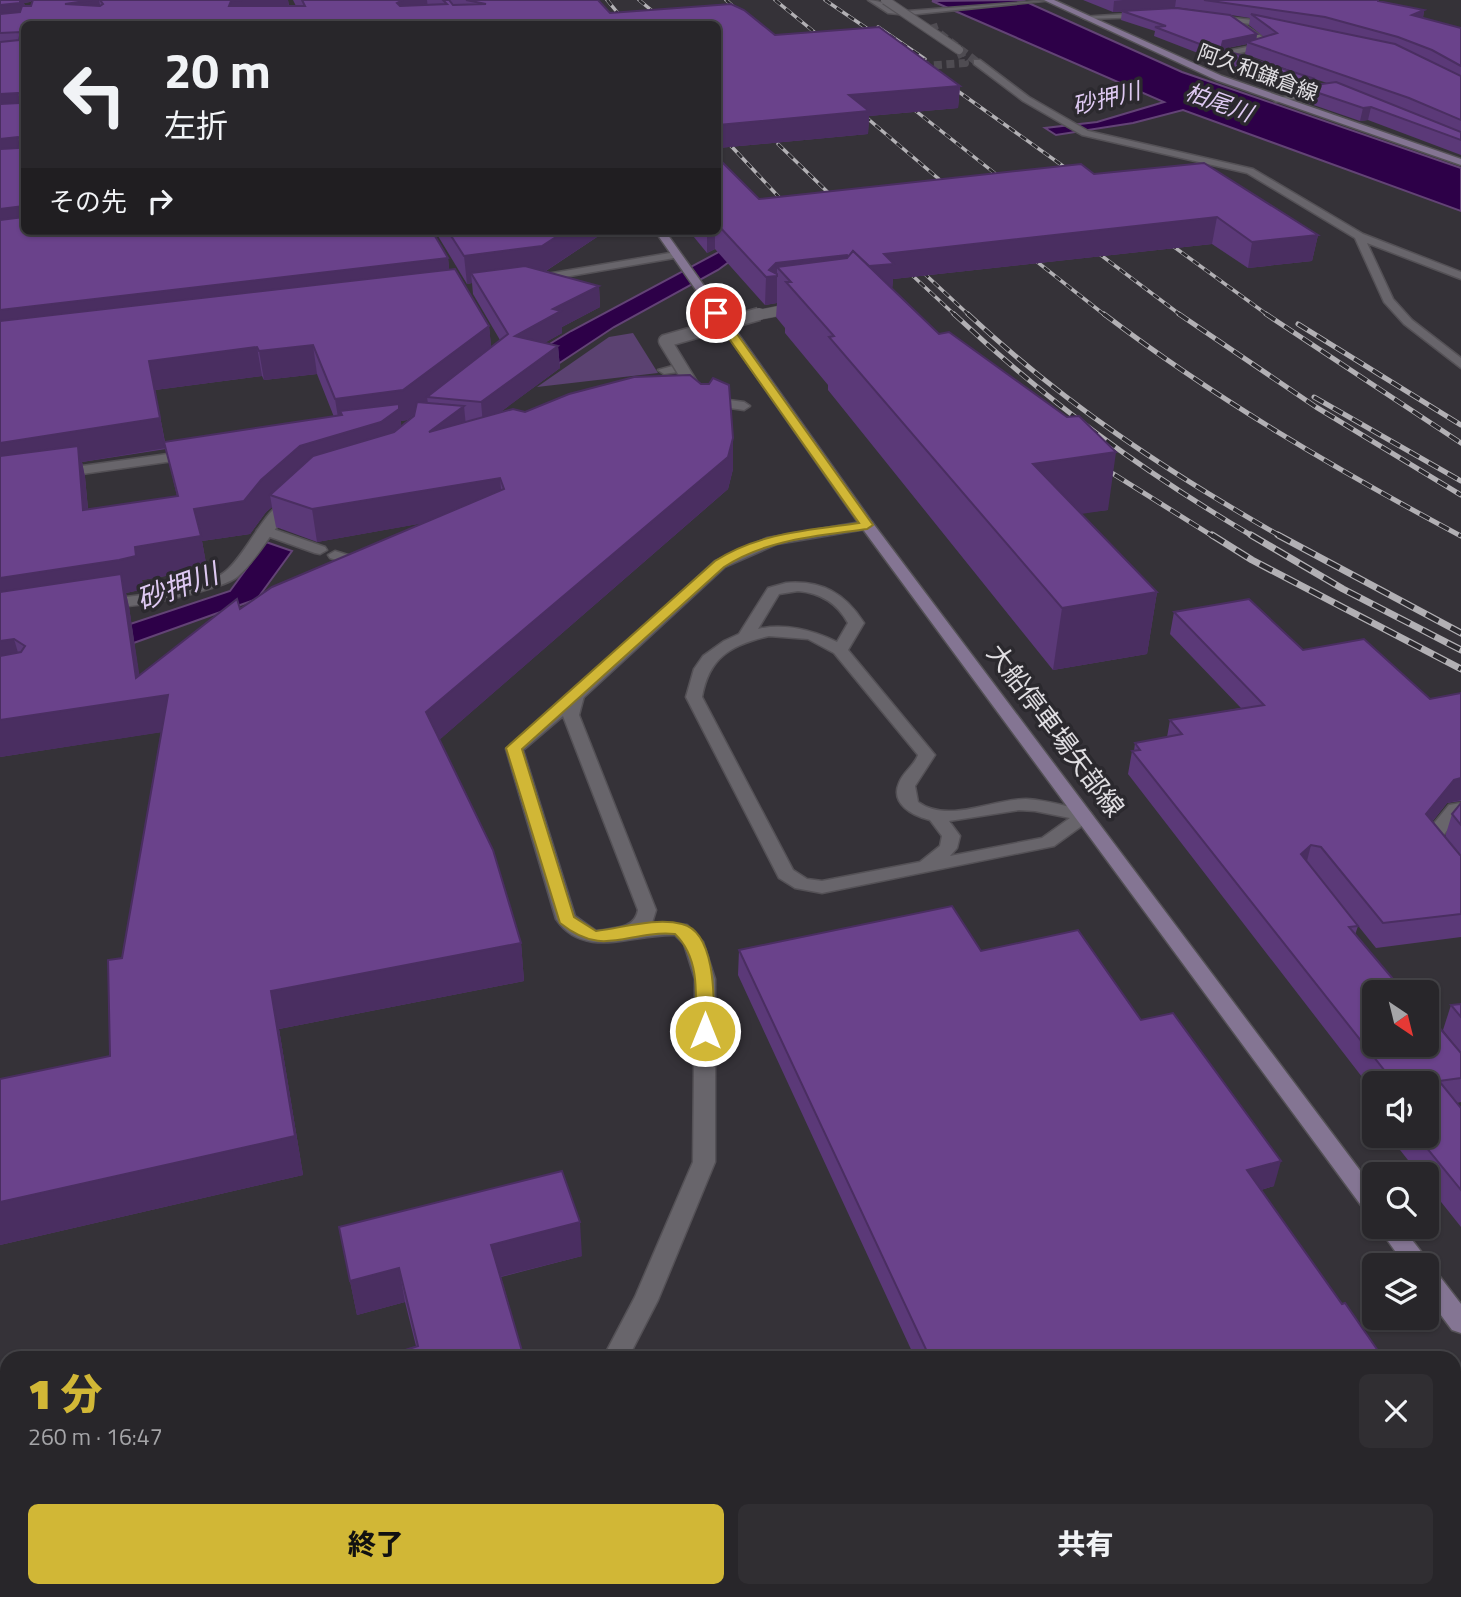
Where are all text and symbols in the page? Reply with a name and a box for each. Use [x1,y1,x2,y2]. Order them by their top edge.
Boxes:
text: 20 m [164,32,271,107]
street label: 阿久和鎌倉線 [1193,35,1323,109]
icon: left [49,49,140,140]
water label: 砂押川 [1068,72,1147,123]
water label: 柏尾川 [1181,74,1260,131]
text: 左折 [164,101,228,149]
text: その先 [49,182,127,221]
icon: right [141,182,179,220]
pin [686,283,746,343]
icon: arrive [697,294,735,332]
water label: 砂押川 [130,550,227,621]
street label: 大船停車場矢部線 [978,635,1134,825]
north arrow [1362,980,1438,1057]
map controls [1362,980,1439,1330]
position arrow [668,994,742,1068]
button: sound [1362,1071,1439,1148]
button: search [1362,1162,1439,1239]
button: layers [1362,1253,1439,1330]
text: 1 分 [28,1361,102,1425]
button: close [1359,1374,1433,1448]
text: 260 m · 16:47 [28,1419,163,1454]
button: 終了 [28,1504,724,1584]
button: 共有 [738,1504,1433,1584]

